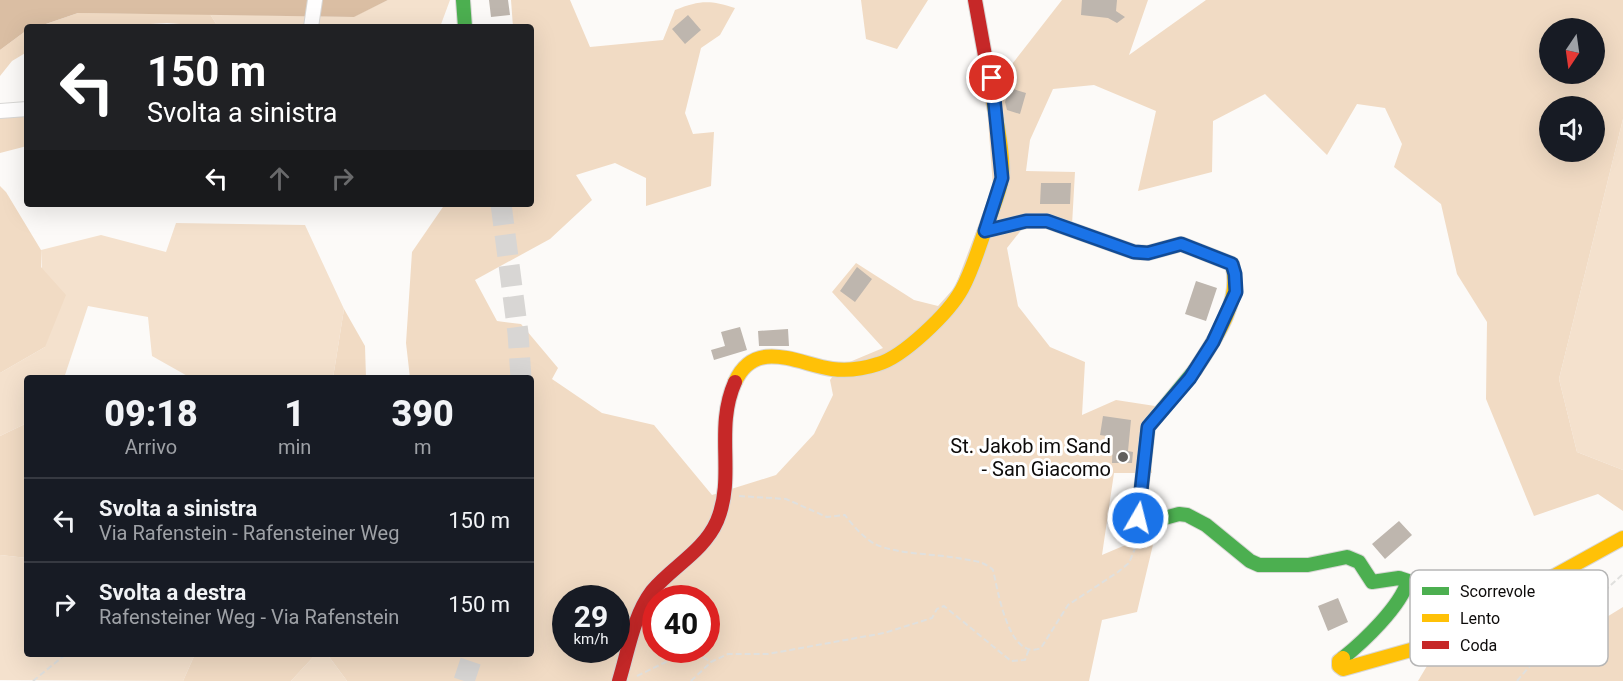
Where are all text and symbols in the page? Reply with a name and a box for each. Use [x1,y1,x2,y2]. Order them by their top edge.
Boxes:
north arrow [1539,18,1605,84]
map controls [1539,18,1605,162]
text: 150 m [147,47,266,96]
icon: left [48,48,126,126]
pin [966,52,1017,103]
icon: arrive [975,61,1008,94]
button: sound [1539,96,1605,162]
text: Svolta a sinistra [147,97,338,129]
icon: left [200,162,233,195]
icon: ahead [263,162,296,195]
icon: right [326,162,359,195]
text: 09:18 [104,393,198,435]
text: 1 [284,393,305,435]
text: 390 [392,393,454,435]
place label: St. Jakob im Sand - San Giacomo [950,434,1111,481]
text: Arrivo [125,435,177,459]
text: min [278,435,311,459]
text: m [414,435,431,459]
marker: St. Jakob im Sand - San Giacomo [1116,450,1130,464]
position arrow [1106,486,1170,550]
text: Svolta a sinistra [99,496,257,521]
icon: left [48,504,81,537]
text: 150 m [448,508,510,533]
text: Via Rafenstein - Rafensteiner Weg [99,521,399,545]
legend [1410,570,1608,666]
text: Svolta a destra [99,580,246,605]
text: Scorrevole [1460,582,1535,601]
speed limit sign: 40 [642,585,720,663]
icon: right [48,588,81,621]
text: 150 m [448,592,510,617]
text: 29 [574,599,608,634]
text: Rafensteiner Weg - Via Rafenstein [99,605,399,629]
text: Lento [1460,609,1500,628]
text: km/h [573,630,609,648]
text: Coda [1460,636,1497,655]

